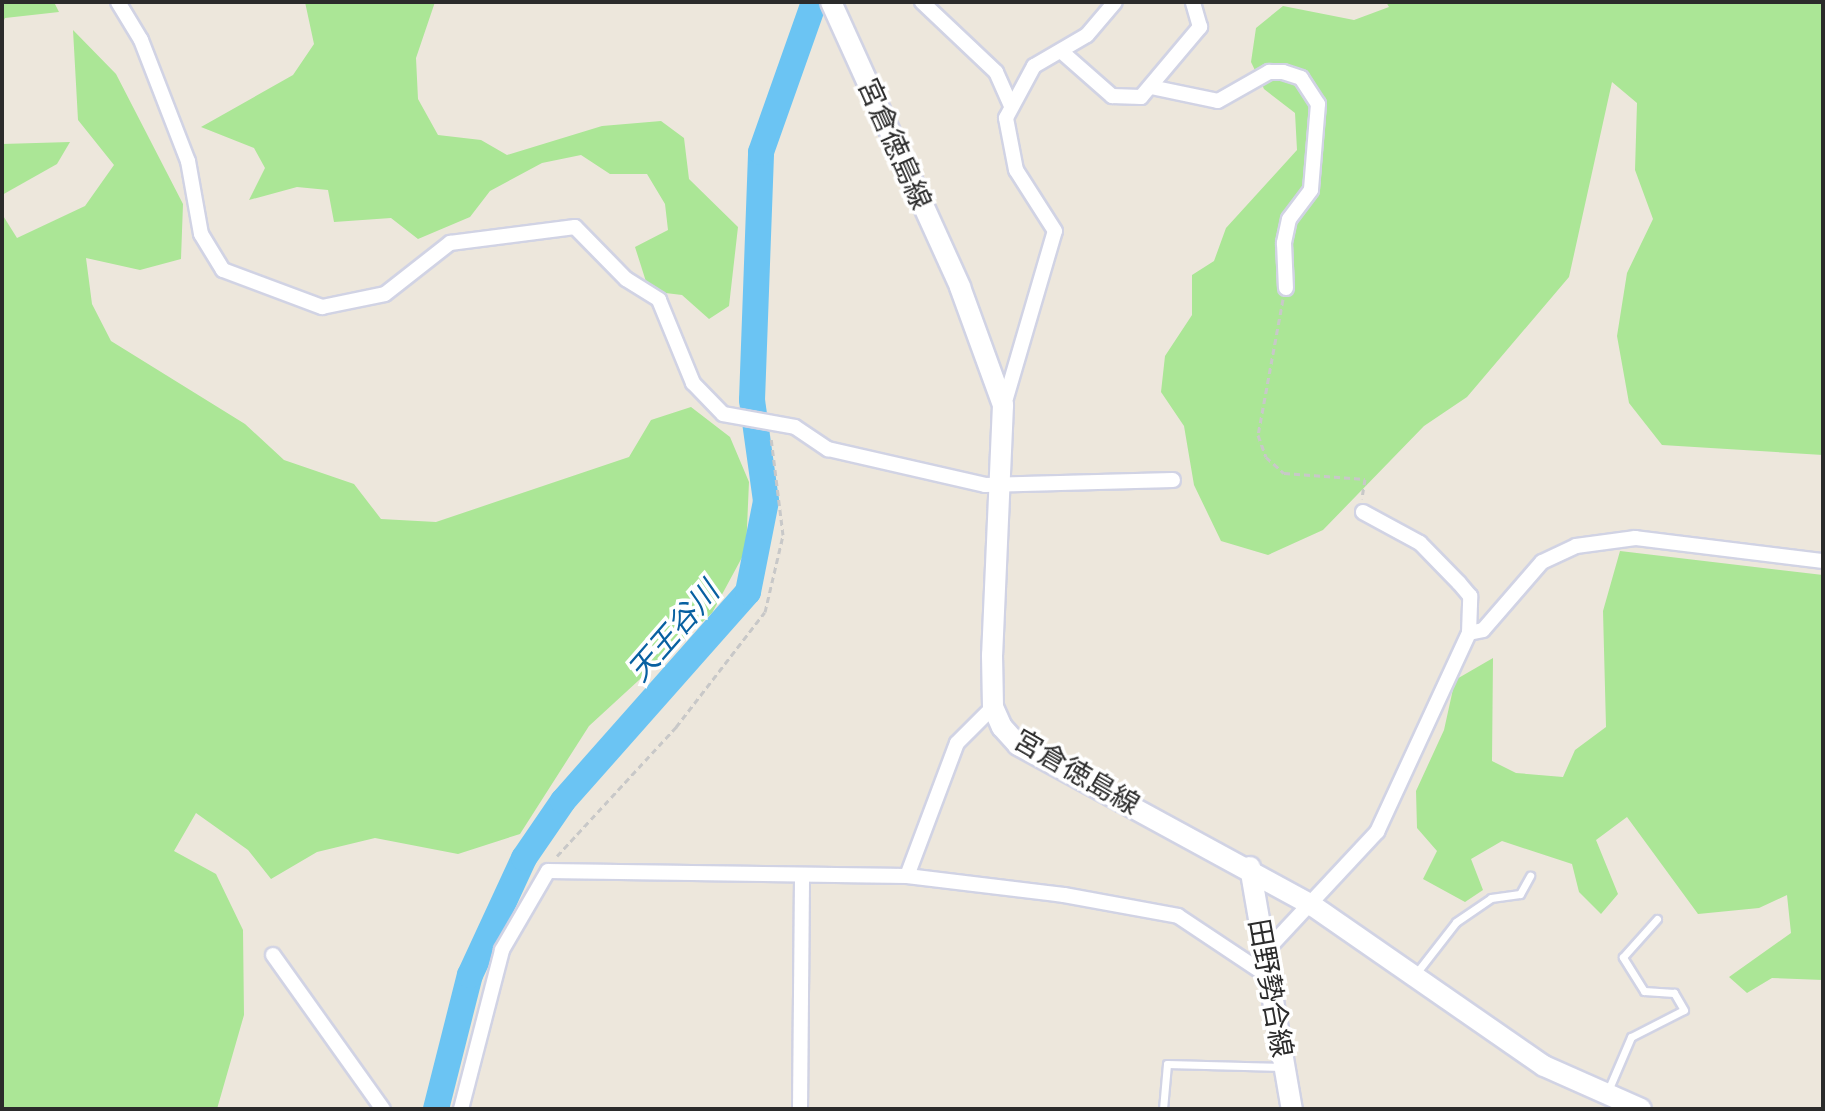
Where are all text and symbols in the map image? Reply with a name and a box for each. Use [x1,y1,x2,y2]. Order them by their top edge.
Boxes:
street label: 宮倉徳島線 [851,73,939,215]
water label: 天王谷川 [620,574,726,688]
street label: 宮倉徳島線 [1008,722,1146,822]
street label: 田野勢合線 [1242,916,1300,1060]

